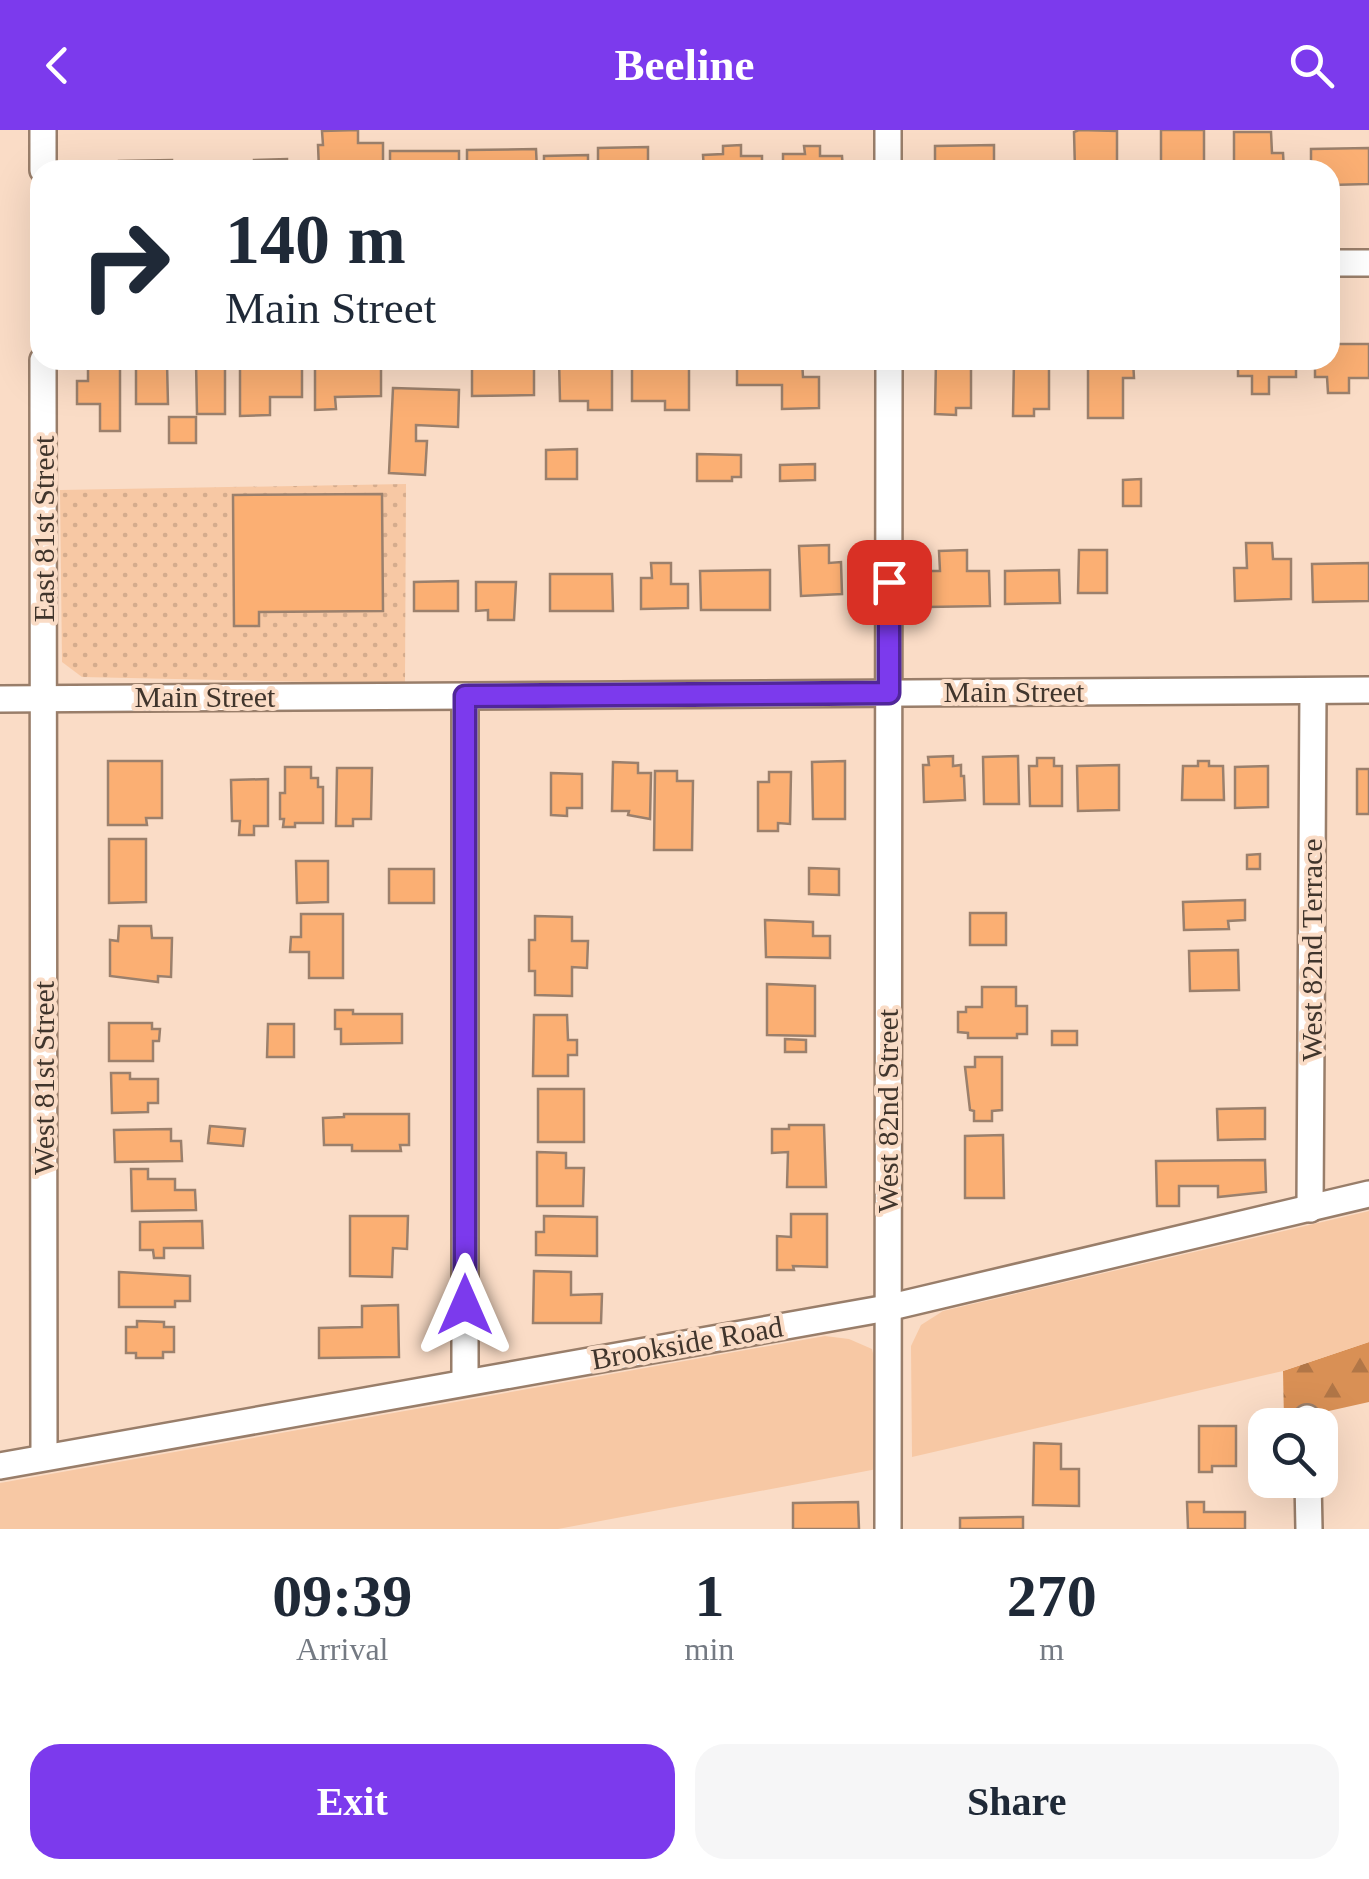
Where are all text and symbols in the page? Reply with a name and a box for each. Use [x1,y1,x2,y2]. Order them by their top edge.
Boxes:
icon: back [30,38,85,93]
icon: search [1284,38,1339,93]
text: Beeline [615,40,754,90]
icon: right [60,200,190,330]
text: 140 m [225,201,406,278]
text: Main Street [225,283,436,333]
street label: East 81st Street [27,435,60,622]
pin [847,540,932,625]
icon: arrive [862,555,917,610]
street label: Main Street [944,675,1085,708]
street label: Main Street [135,680,276,713]
street label: West 82nd Terrace [1295,838,1328,1062]
street label: West 81st Street [27,980,60,1175]
street label: West 82nd Street [871,1008,904,1213]
position arrow [413,1253,517,1357]
street label: Brookside Road [588,1309,785,1376]
map controls [1248,1408,1338,1498]
button: search [1248,1408,1338,1498]
text: 09:39 [272,1563,412,1629]
text: 1 [694,1563,724,1629]
text: 270 [1007,1563,1097,1629]
text: Arrival [296,1631,388,1667]
text: min [685,1631,734,1667]
text: m [1039,1631,1064,1667]
button: Exit [30,1744,675,1859]
button: Share [695,1744,1339,1859]

